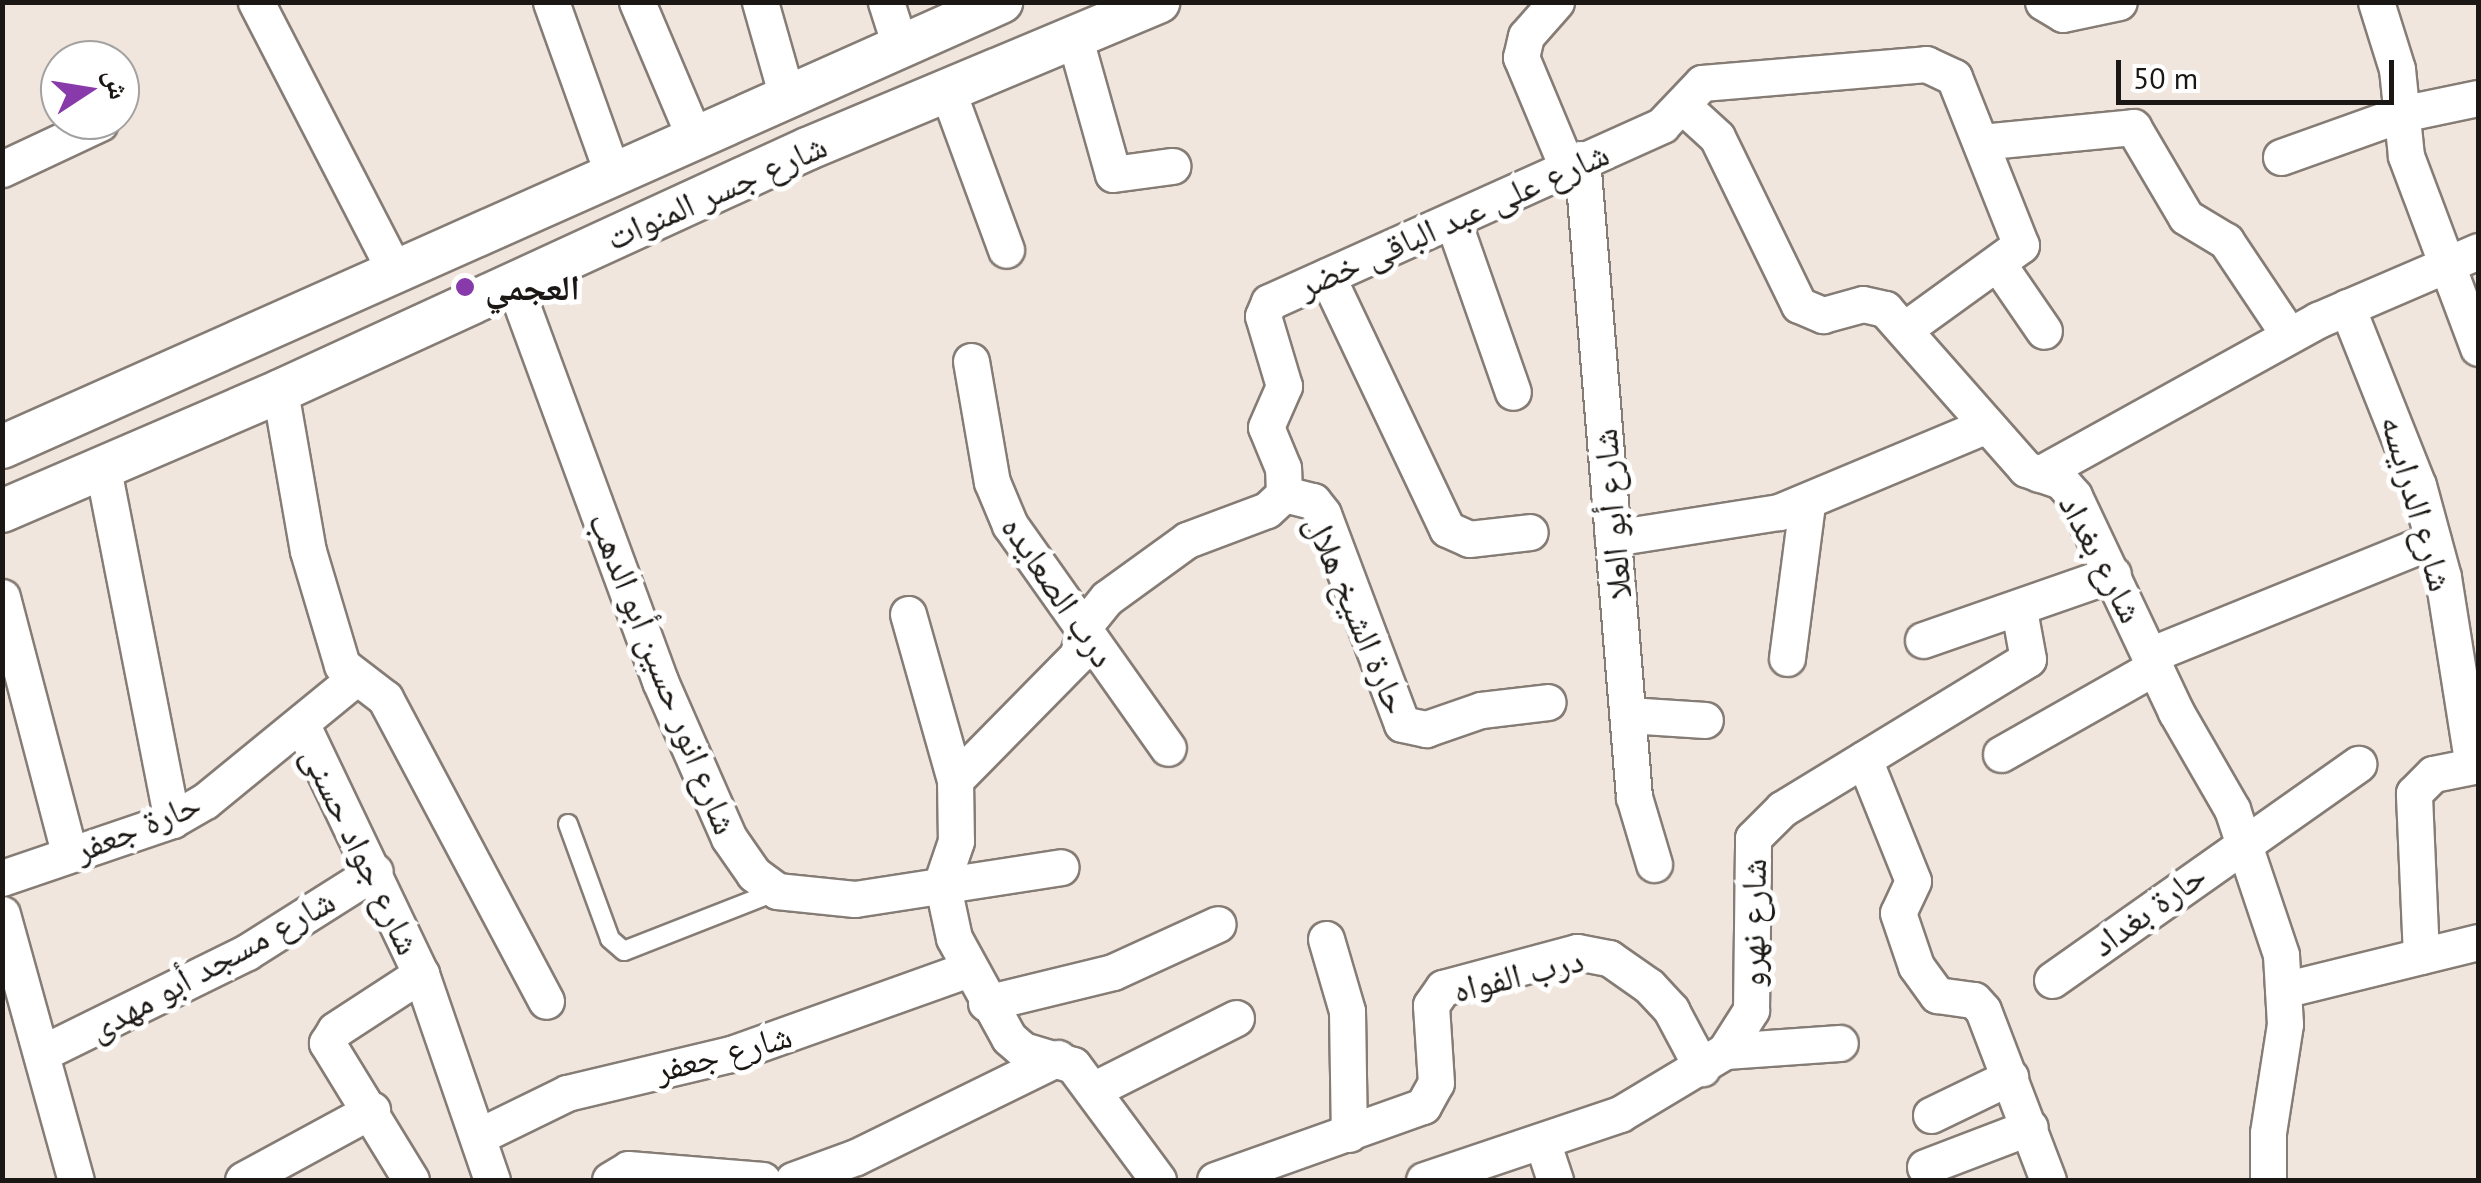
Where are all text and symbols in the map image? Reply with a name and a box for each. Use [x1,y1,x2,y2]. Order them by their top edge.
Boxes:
north arrow [40,40,140,140]
scale bar [2121,40,2398,102]
text: 50 m [2133,58,2198,97]
text: ش [97,66,139,102]
street label: شارع جسر المنوات [599,124,833,258]
street label: شارع على عبد الباقى خضر [1291,132,1615,306]
place label: العجمي [485,266,580,308]
marker: العجمي [454,276,476,298]
street label: شارع الدرايسه [2373,410,2463,596]
street label: شارع أبو العلا [1583,427,1639,601]
street label: شارع بغداد [2051,487,2153,629]
street label: شارع انور حسين أبو الدهب [580,506,748,840]
street label: درب الصعايده [993,507,1125,675]
street label: حارة الشيخ هلال [1297,508,1419,720]
street label: شارع جواد حسنى [293,739,431,961]
street label: حارة جعفر [68,782,206,870]
street label: حارة بغداد [2082,853,2214,965]
street label: شارع نهرو [1730,858,1774,988]
street label: شارع مسجد أبو مهدى [80,879,342,1049]
street label: درب الفواه [1449,938,1587,1010]
street label: شارع جعفر [650,1014,796,1090]

